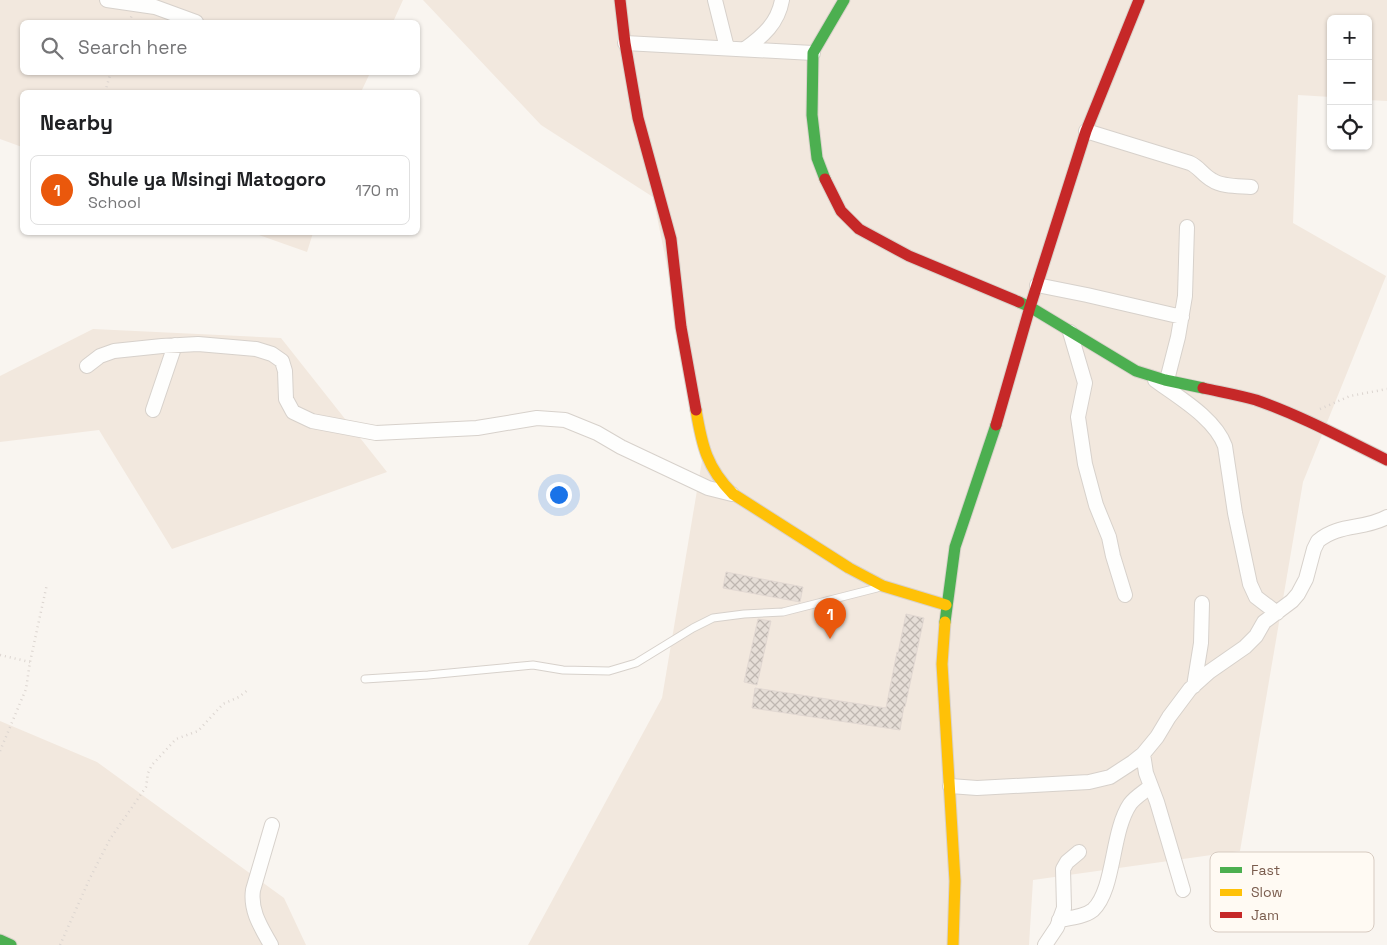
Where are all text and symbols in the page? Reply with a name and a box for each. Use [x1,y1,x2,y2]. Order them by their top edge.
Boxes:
map controls [1327,15,1372,150]
button: + [1327,15,1372,60]
search box [20,20,420,75]
icon: search [38,34,66,62]
text: Search here [78,35,188,60]
button: − [1327,60,1372,105]
button: locate [1327,105,1372,150]
text: Nearby [40,109,113,136]
text: Shule ya Msingi Matogoro [88,167,326,192]
text: 1 [53,180,61,201]
text: 170 m [355,180,399,201]
text: School [88,192,141,213]
your location [546,482,572,508]
pin: 1 [814,598,846,639]
legend [1210,852,1374,932]
text: Fast [1251,861,1280,879]
text: Slow [1251,883,1283,901]
text: Jam [1251,906,1279,924]

